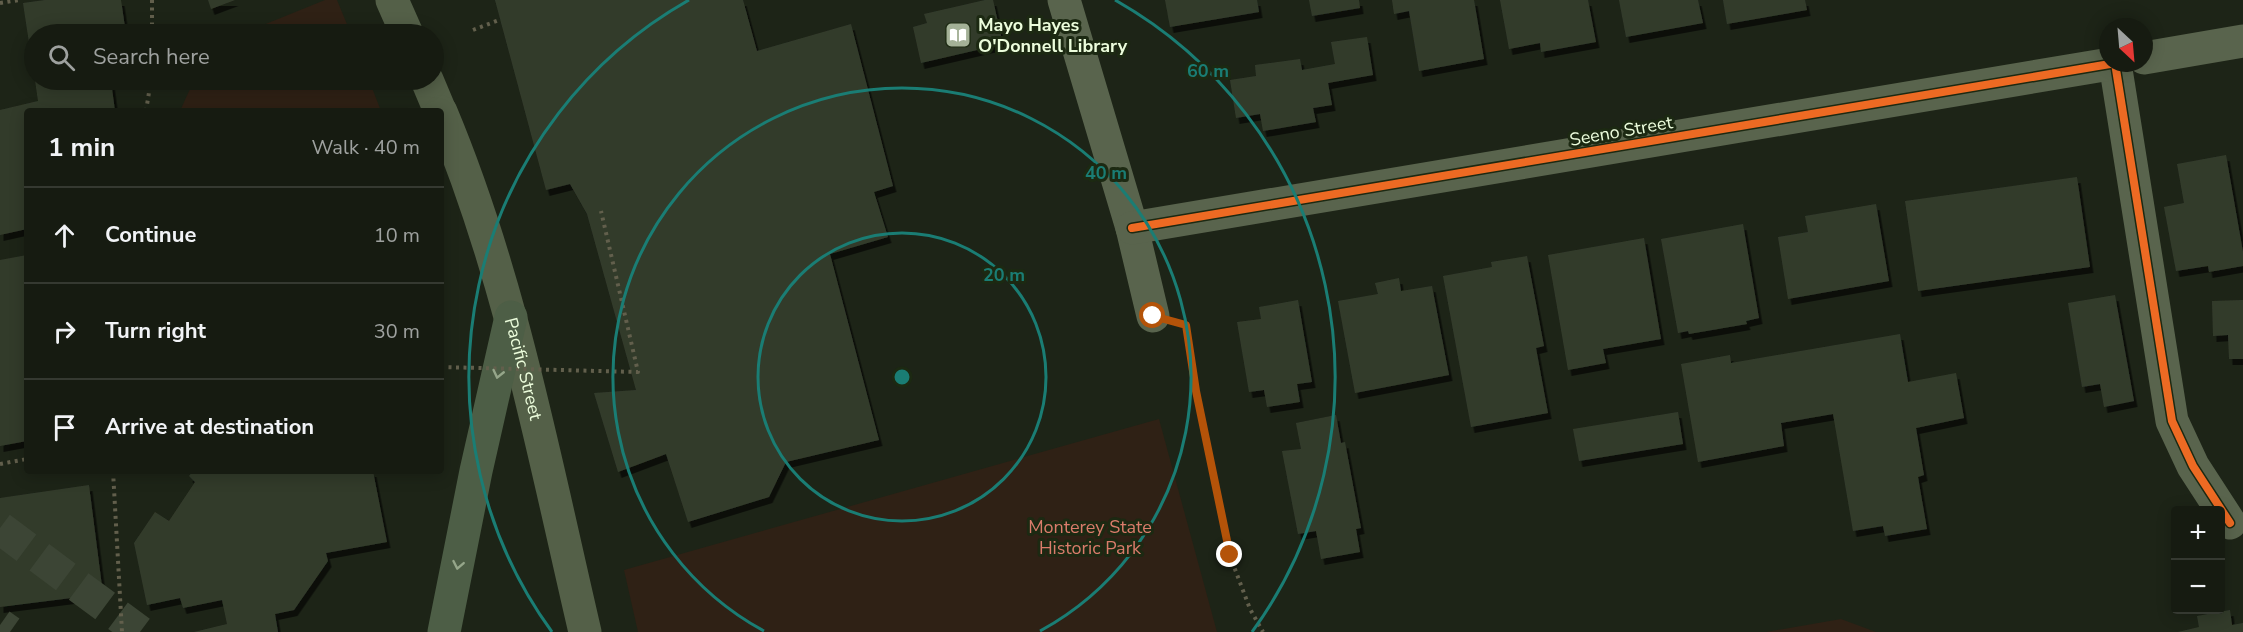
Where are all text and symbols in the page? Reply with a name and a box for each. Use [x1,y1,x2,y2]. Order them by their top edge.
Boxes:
place label: Mayo Hayes O'Donnell Library [978,13,1128,58]
north arrow [2099,18,2153,72]
library icon: Mayo Hayes O'Donnell Library [943,20,973,50]
search box [24,24,444,90]
icon: search [45,41,78,74]
text: Search here [93,42,210,72]
text: 60 m [1187,59,1229,83]
street label: Seeno Street [1568,110,1675,152]
text: 1 min [48,130,115,165]
text: Walk · 40 m [312,134,420,161]
text: 40 m [1085,161,1127,185]
icon: ahead [48,219,81,252]
text: Continue [105,220,196,250]
text: 10 m [374,222,420,249]
text: 20 m [983,263,1025,287]
route start [1139,302,1165,328]
icon: right [48,315,81,348]
street label: Pacific Street [499,315,548,423]
text: Turn right [105,316,206,346]
text: 30 m [374,318,420,345]
centre of rings [892,367,912,387]
one-way arrow [492,369,505,379]
icon: arrive [48,411,81,444]
text: Arrive at destination [105,412,314,442]
map controls [2171,506,2225,614]
button: + [2171,506,2225,560]
park label: Monterey State Historic Park [1028,515,1152,560]
route end [1216,541,1242,567]
one-way arrow [452,559,465,569]
button: − [2171,560,2225,614]

